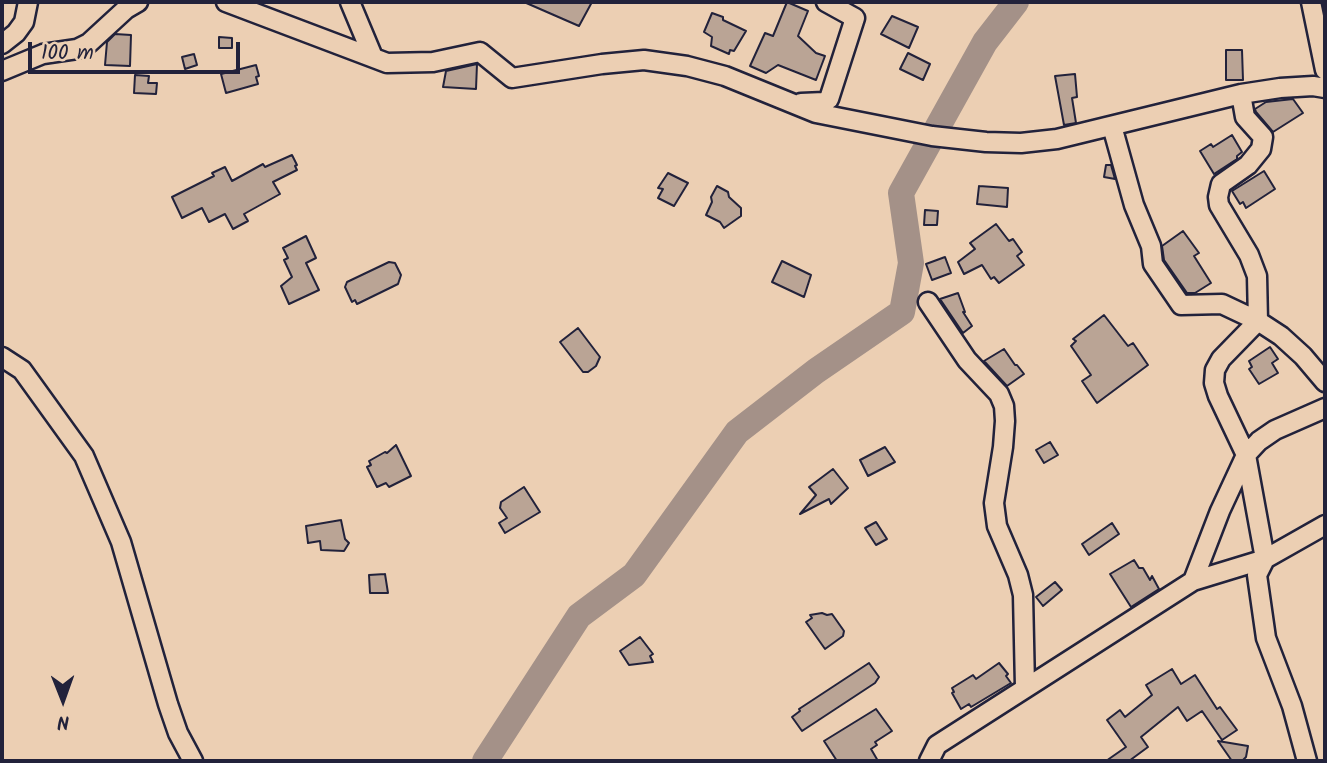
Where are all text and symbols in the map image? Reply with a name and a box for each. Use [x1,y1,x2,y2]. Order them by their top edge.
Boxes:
scale bar [32,28,243,72]
text: 100 m [41,37,94,70]
north arrow [28,665,98,735]
text: N [57,706,70,736]

